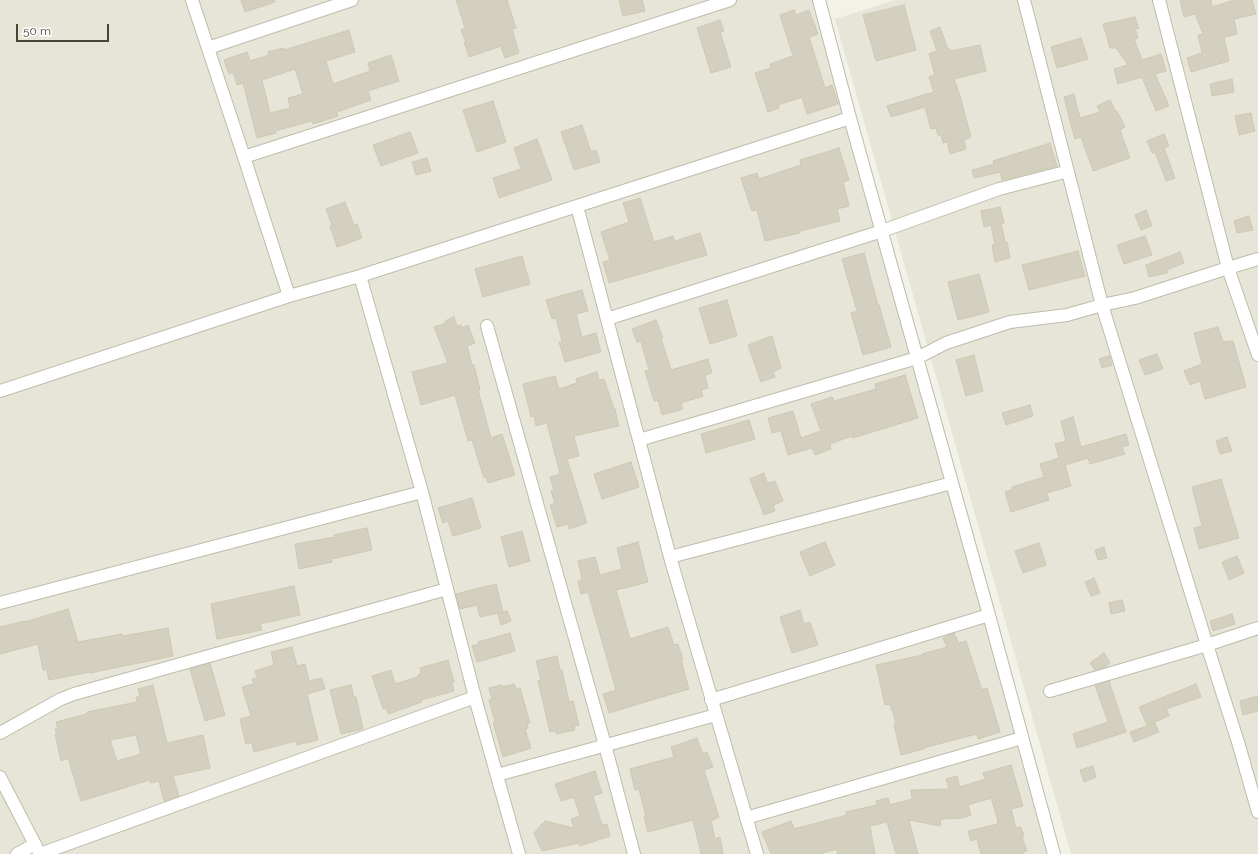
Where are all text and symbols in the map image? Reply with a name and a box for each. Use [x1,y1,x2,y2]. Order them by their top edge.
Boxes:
scale bar [18,16,111,42]
text: 50 m [23,24,51,38]

